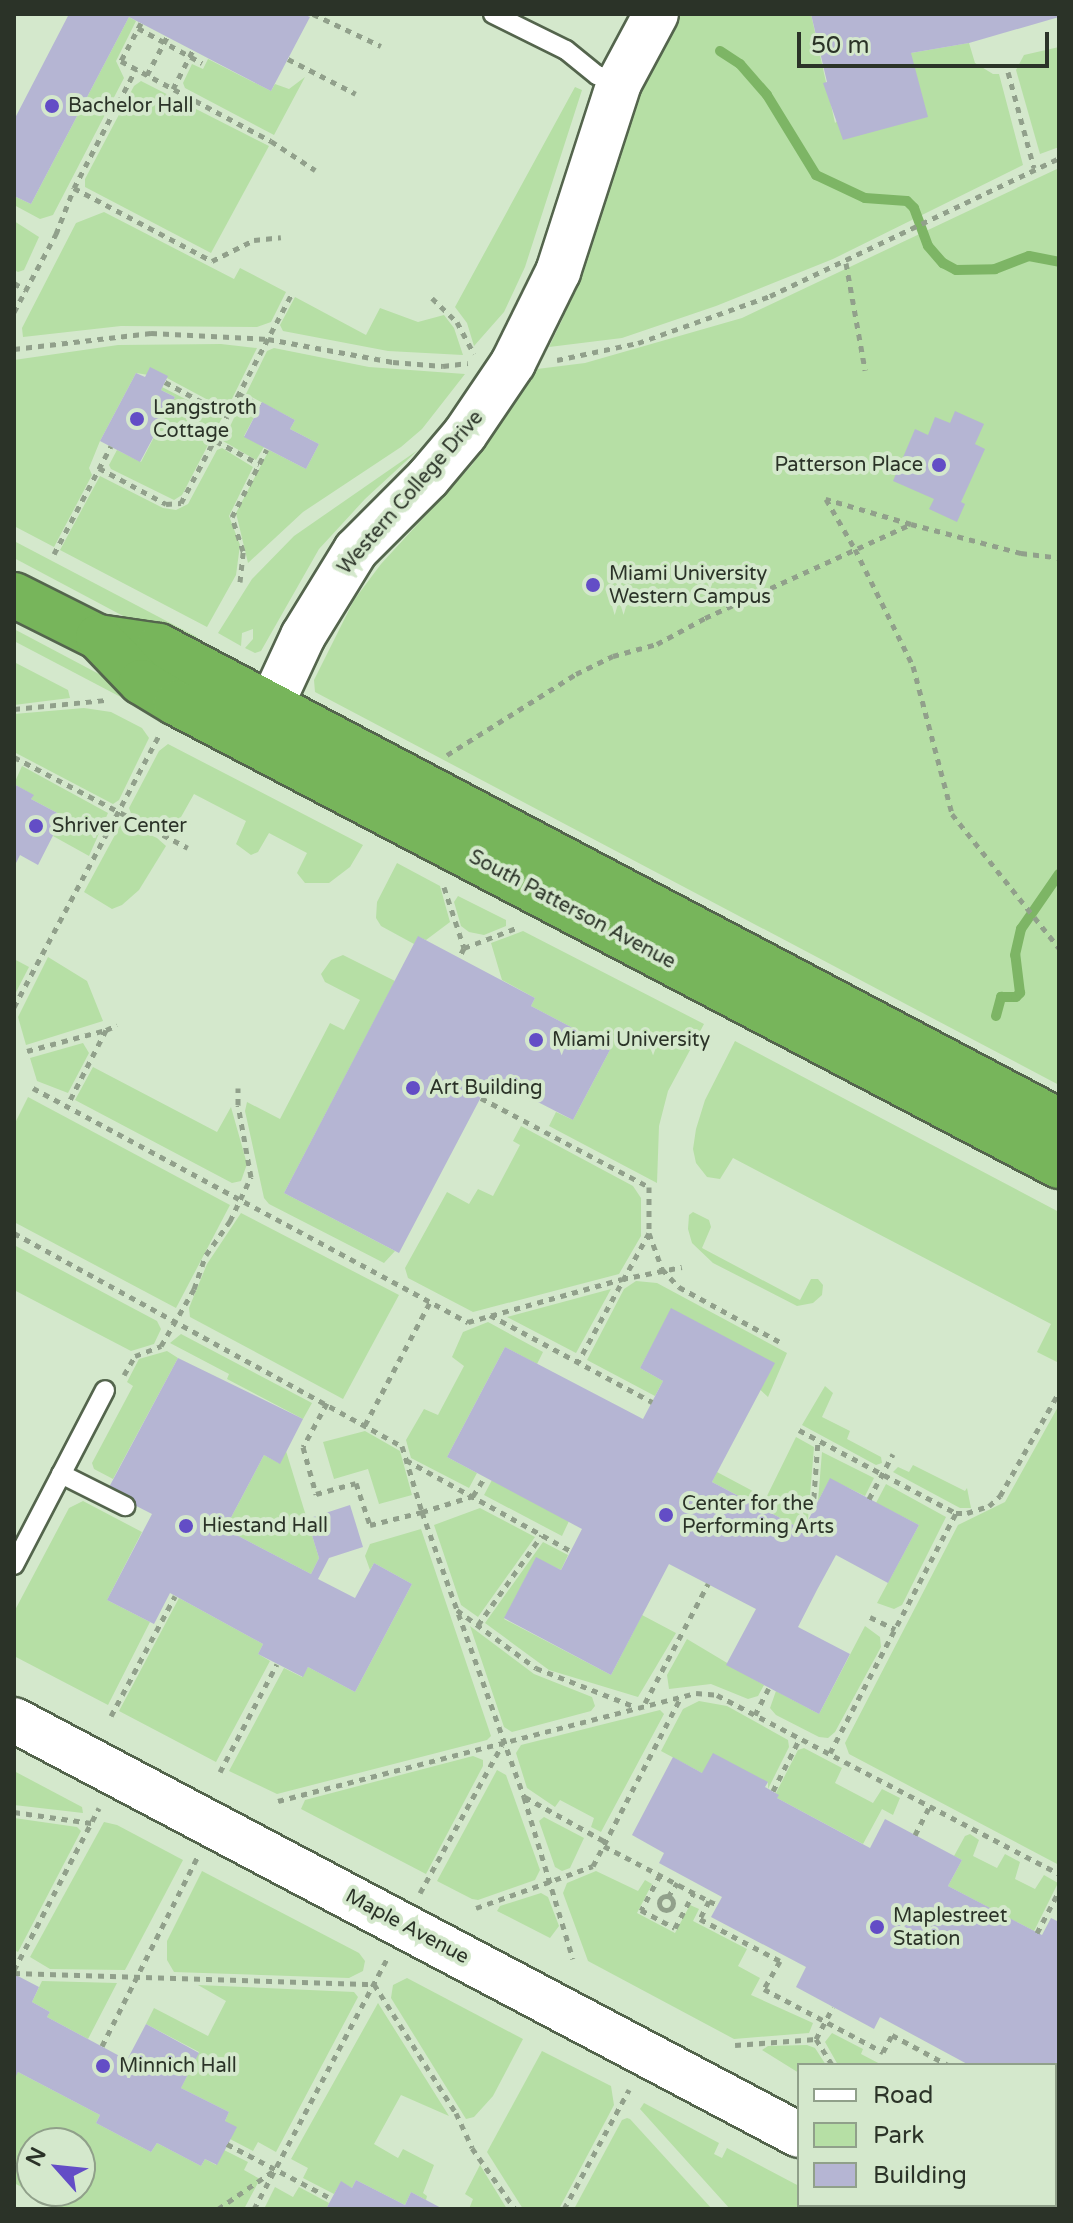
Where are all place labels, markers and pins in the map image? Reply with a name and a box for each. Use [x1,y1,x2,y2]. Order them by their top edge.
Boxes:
place label: Bachelor Hall [68,94,194,118]
marker: Bachelor Hall [43,97,61,115]
place label: Langstroth Cottage [153,396,257,443]
marker: Langstroth Cottage [128,410,146,428]
place label: Patterson Place [774,453,923,477]
marker: Patterson Place [930,456,948,474]
place label: Miami University Western Campus [609,562,771,609]
marker: Miami University Western Campus [584,576,602,594]
place label: Shriver Center [52,814,187,838]
marker: Shriver Center [27,817,45,835]
place label: Miami University [552,1028,710,1052]
marker: Miami University [527,1031,545,1049]
place label: Art Building [429,1076,543,1100]
marker: Art Building [404,1079,422,1097]
place label: Center for the Performing Arts [682,1492,834,1539]
marker: Center for the Performing Arts [657,1506,675,1524]
place label: Hiestand Hall [202,1514,328,1538]
marker: Hiestand Hall [177,1517,195,1535]
place label: Maplestreet Station [893,1904,1007,1951]
marker: Maplestreet Station [868,1918,886,1936]
place label: Minnich Hall [119,2054,237,2078]
marker: Minnich Hall [94,2057,112,2075]

